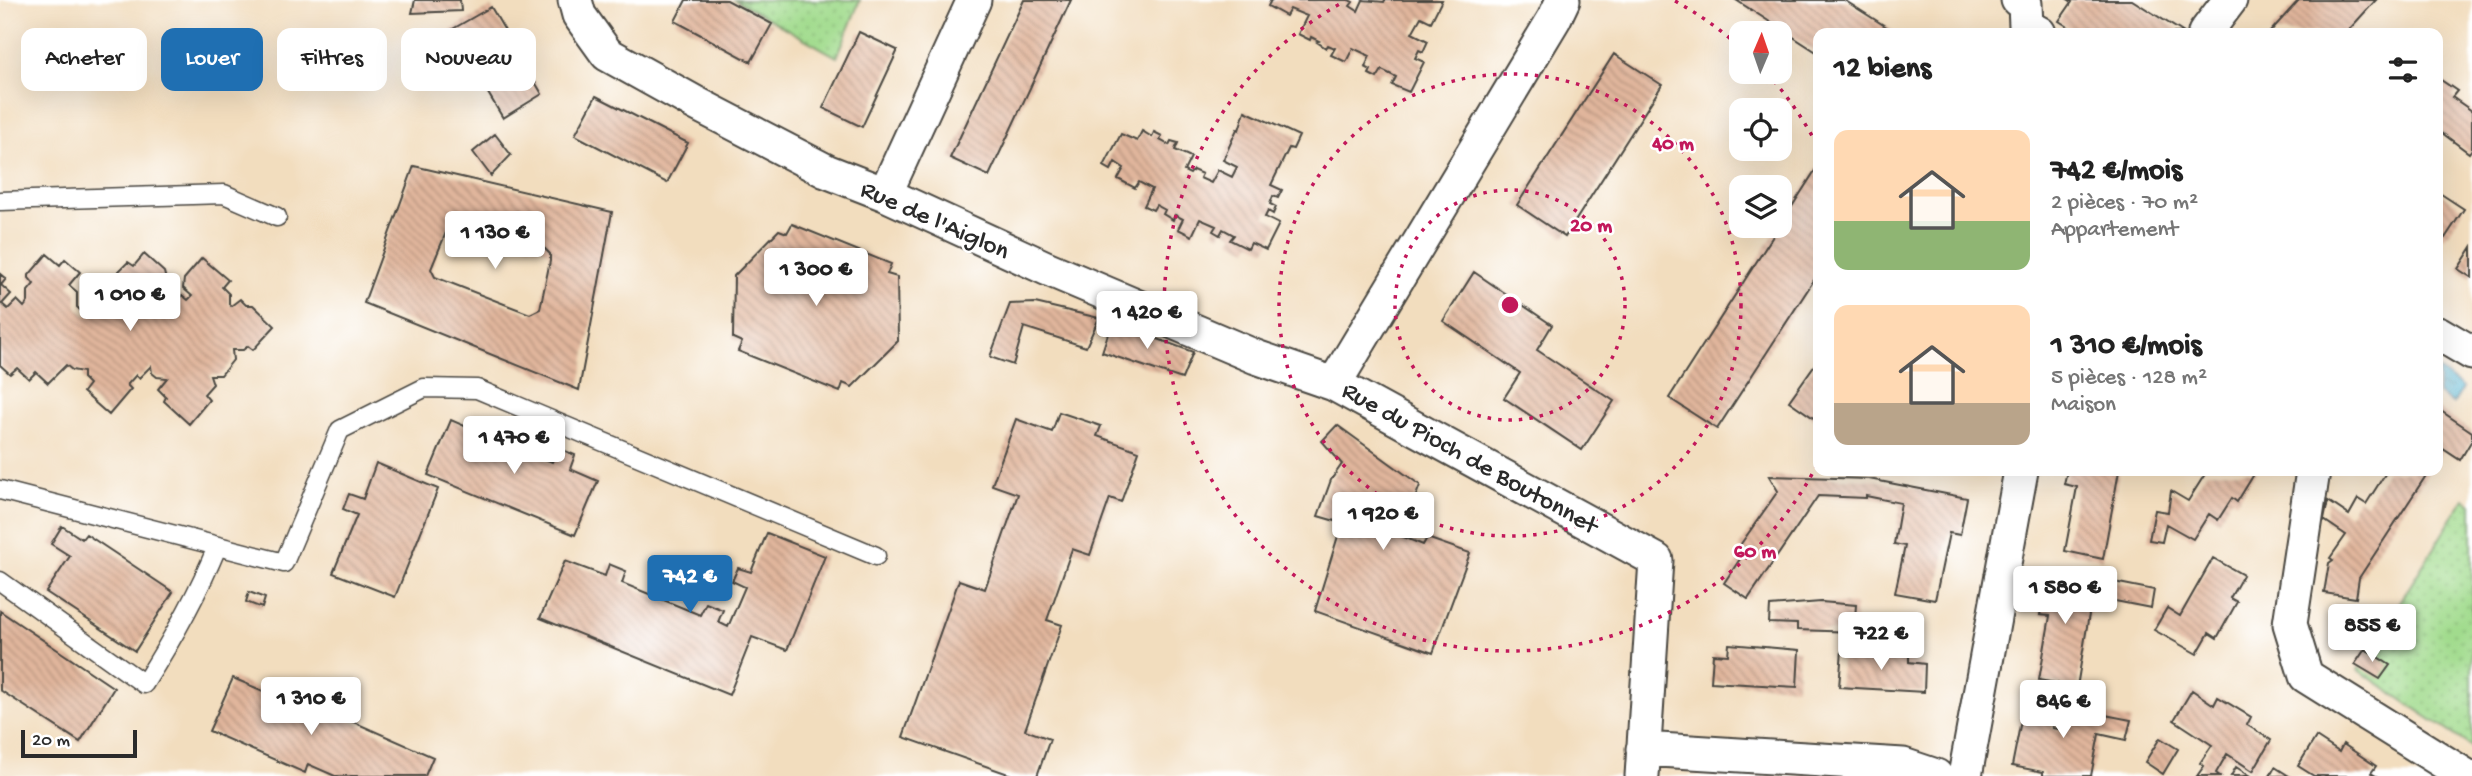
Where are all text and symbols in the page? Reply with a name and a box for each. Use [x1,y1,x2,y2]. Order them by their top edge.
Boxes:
north arrow [1729,21,1792,84]
map controls [1729,21,1792,238]
chip: Acheter [21,28,147,91]
chip: Louer [161,28,263,91]
chip: Filtres [277,28,387,91]
chip: Nouveau [401,28,536,91]
icon: filters [2384,51,2422,89]
text: 12 biens [1834,53,1931,88]
button: locate [1729,98,1792,161]
text: 40 m [1651,133,1694,158]
text: 742 €/mois [2051,155,2182,190]
icon: home [1890,158,1974,242]
street label: Rue de l'Aiglon [855,175,1014,269]
button: layers [1729,175,1792,238]
text: 2 pièces · 70 m² [2051,190,2198,217]
pin: 1 130 € [430,212,560,271]
text: 20 m [1570,215,1612,240]
text: Appartement [2051,217,2178,244]
text: 1 130 € [461,220,529,247]
pin: 1 300 € [751,248,881,308]
text: 1 300 € [780,257,852,284]
pin: 1 010 € [65,274,195,333]
text: 1 010 € [95,282,165,309]
pin: 1 420 € [1082,292,1212,351]
centre of rings [1498,293,1522,317]
text: 1 420 € [1112,300,1182,327]
text: 1 310 €/mois [2051,330,2202,365]
icon: home [1890,333,1974,417]
text: 5 pièces · 128 m² [2051,365,2207,392]
street label: Rue du Pioch de Boutonnet [1335,377,1604,544]
text: Maison [2051,392,2116,419]
pin: 1 470 € [449,416,579,476]
text: 1 470 € [479,425,549,452]
pin: 1 920 € [1318,492,1448,552]
text: 1 920 € [1348,501,1418,528]
text: 60 m [1734,541,1776,566]
pin: 742 € [641,556,739,615]
text: 742 € [663,564,717,591]
pin: 1 580 € [2000,566,2130,626]
text: 1 580 € [2029,575,2101,602]
pin: 855 € [2323,604,2421,664]
pin: 722 € [1832,612,1930,672]
text: 855 € [2344,613,2400,640]
text: 722 € [1854,621,1908,648]
pin: 1 310 € [246,678,376,737]
pin: 846 € [2014,680,2112,740]
text: 1 310 € [277,686,345,713]
text: 846 € [2036,689,2090,716]
scale bar [21,727,136,759]
text: 20 m [32,730,70,753]

